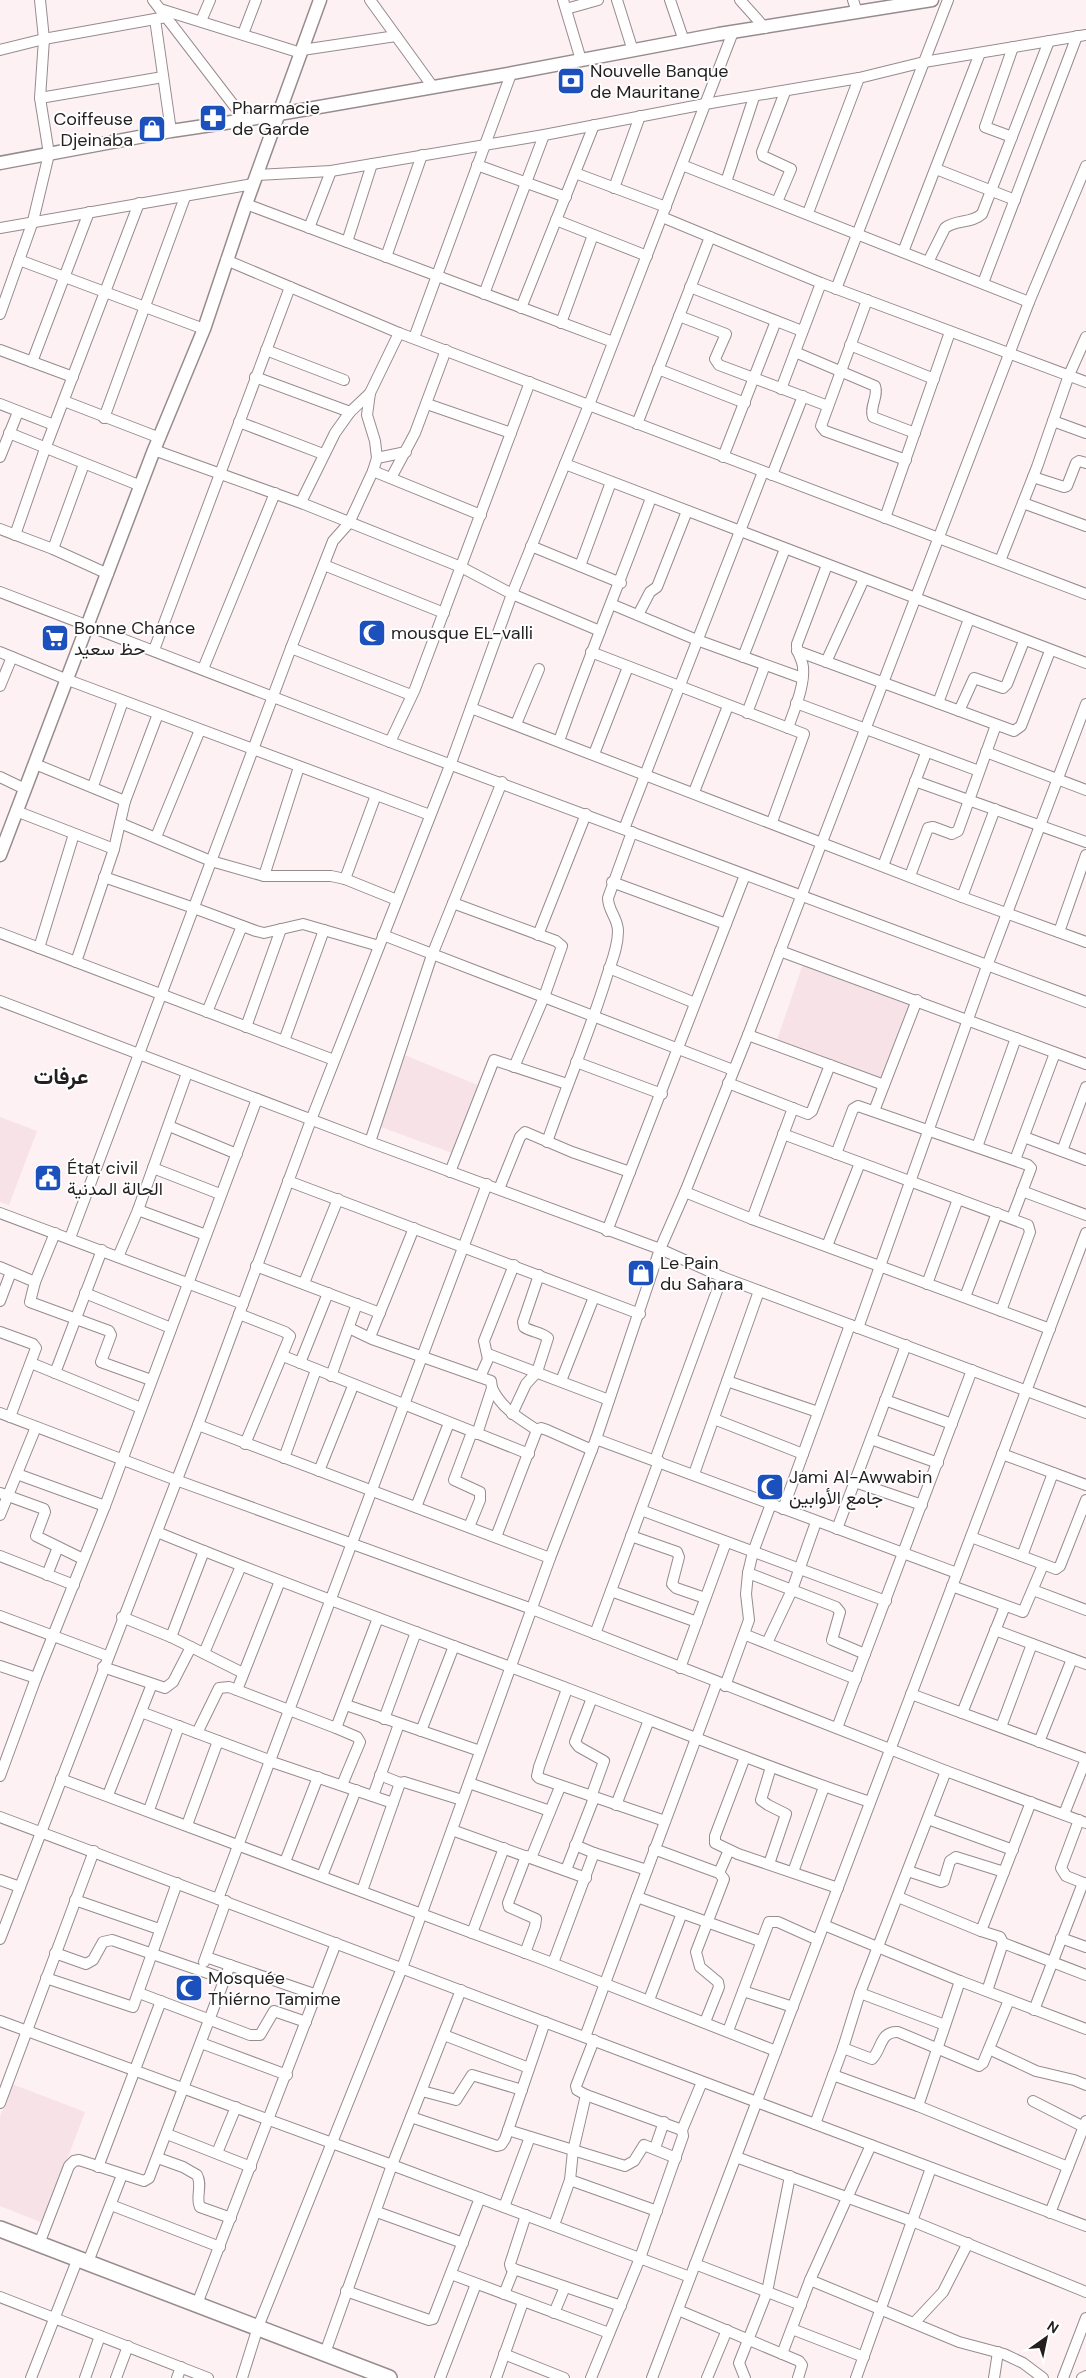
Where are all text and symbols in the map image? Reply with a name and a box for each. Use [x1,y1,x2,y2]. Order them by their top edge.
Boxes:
place label: Nouvelle Banque de Mauritane [590,59,729,104]
bank icon: Nouvelle Banque de Mauritane [556,66,586,96]
place label: Pharmacie de Garde [232,96,320,141]
pharmacy icon: Pharmacie de Garde [198,103,228,133]
place label: Coiffeuse Djeinaba [53,107,133,152]
shop icon: Coiffeuse Djeinaba [137,114,167,144]
place label: Bonne Chance حظ سعيد [74,616,195,661]
mosque icon: mousque EL-valli [357,618,387,648]
place label: mousque EL-valli [391,621,533,645]
supermarket icon: Bonne Chance حظ سعيد [40,623,70,653]
district label: عرفات [34,1062,88,1091]
place label: État civil الحالة المدنية [67,1156,163,1201]
public building icon: État civil الحالة المدنية [33,1163,63,1193]
place label: Le Pain du Sahara [660,1251,743,1296]
shop icon: Le Pain du Sahara [626,1258,656,1288]
place label: Jami Al-Awwabin جامع الأوابين [789,1465,932,1510]
mosque icon: Jami Al-Awwabin جامع الأوابين [755,1472,785,1502]
place label: Mosquée Thiérno Tamime [208,1966,341,2011]
mosque icon: Mosquée Thiérno Tamime [174,1973,204,2003]
north arrow [1021,2313,1071,2363]
text: N [1044,2317,1062,2337]

